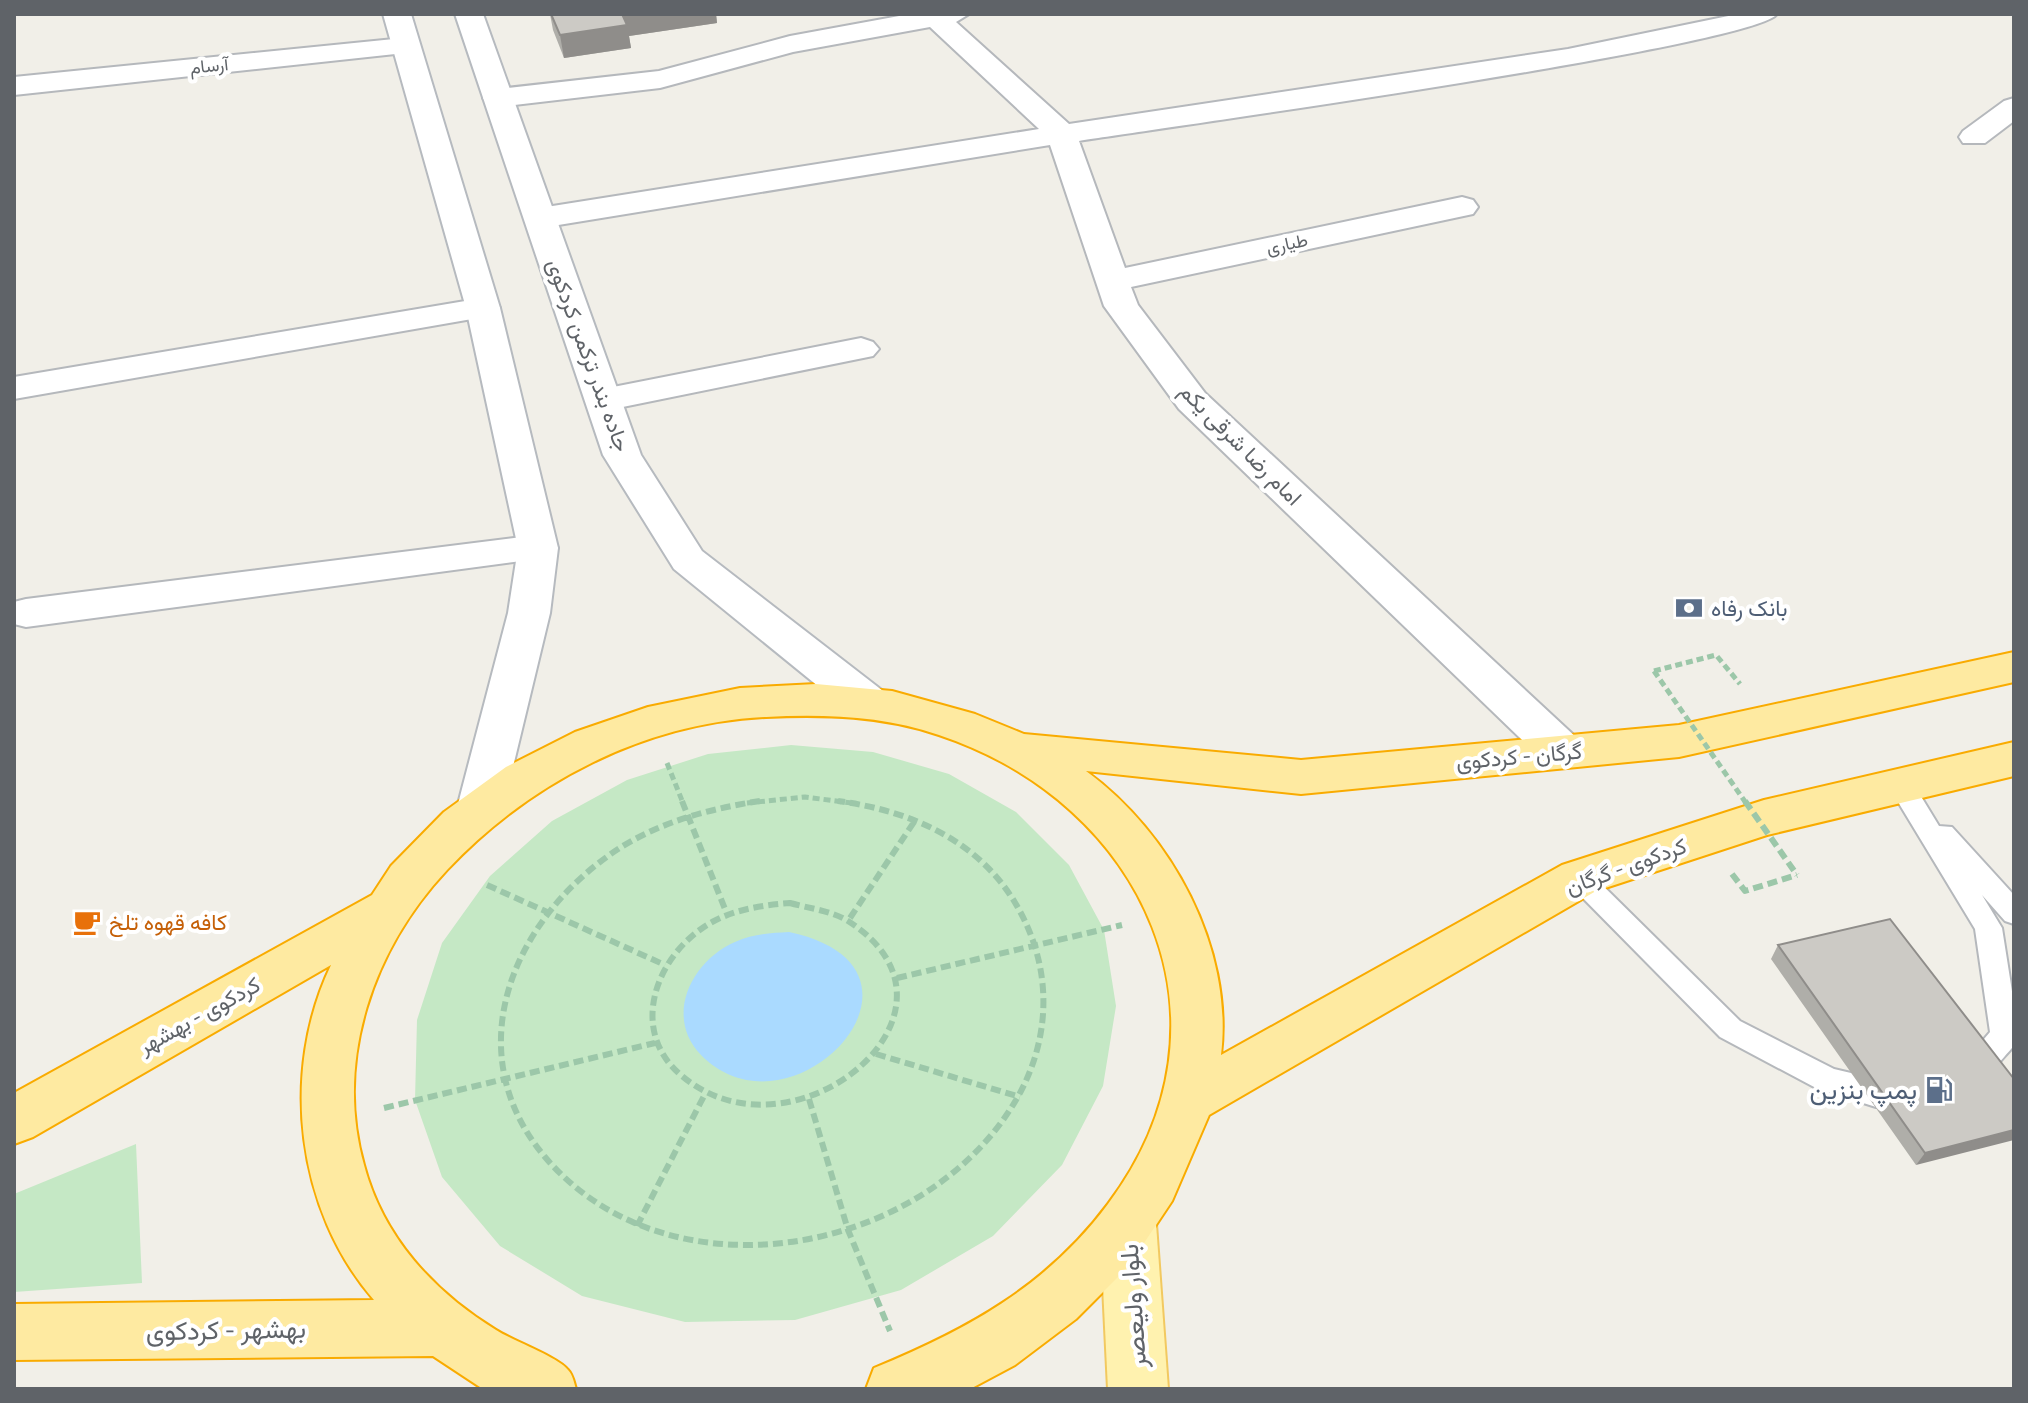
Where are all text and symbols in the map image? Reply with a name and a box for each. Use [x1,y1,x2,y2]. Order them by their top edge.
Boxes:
street label: آرسام [189,53,231,80]
street label: طیاری [1264,229,1310,259]
street label: جاده بندر ترکمن کردکوی [541,255,635,455]
street label: امام رضا شرقی یکم [1173,378,1307,512]
bank icon: بانک رفاه [1674,593,1704,623]
place label: بانک رفاه [1711,596,1788,622]
street label: گرگان - کردکوی [1455,739,1584,775]
street label: کردکوی - گرگان [1562,833,1691,901]
cafe icon: کافه قهوه تلخ [72,907,102,937]
place label: کافه قهوه تلخ [109,910,227,937]
street label: کردکوی - بهشهر [133,972,265,1061]
place label: پمپ بنزین [1809,1075,1917,1108]
fuel station icon: پمپ بنزین [1924,1075,1954,1105]
street label: بلوار ولیعصر [1114,1243,1153,1370]
street label: بهشهر - کردکوی [146,1314,306,1347]

